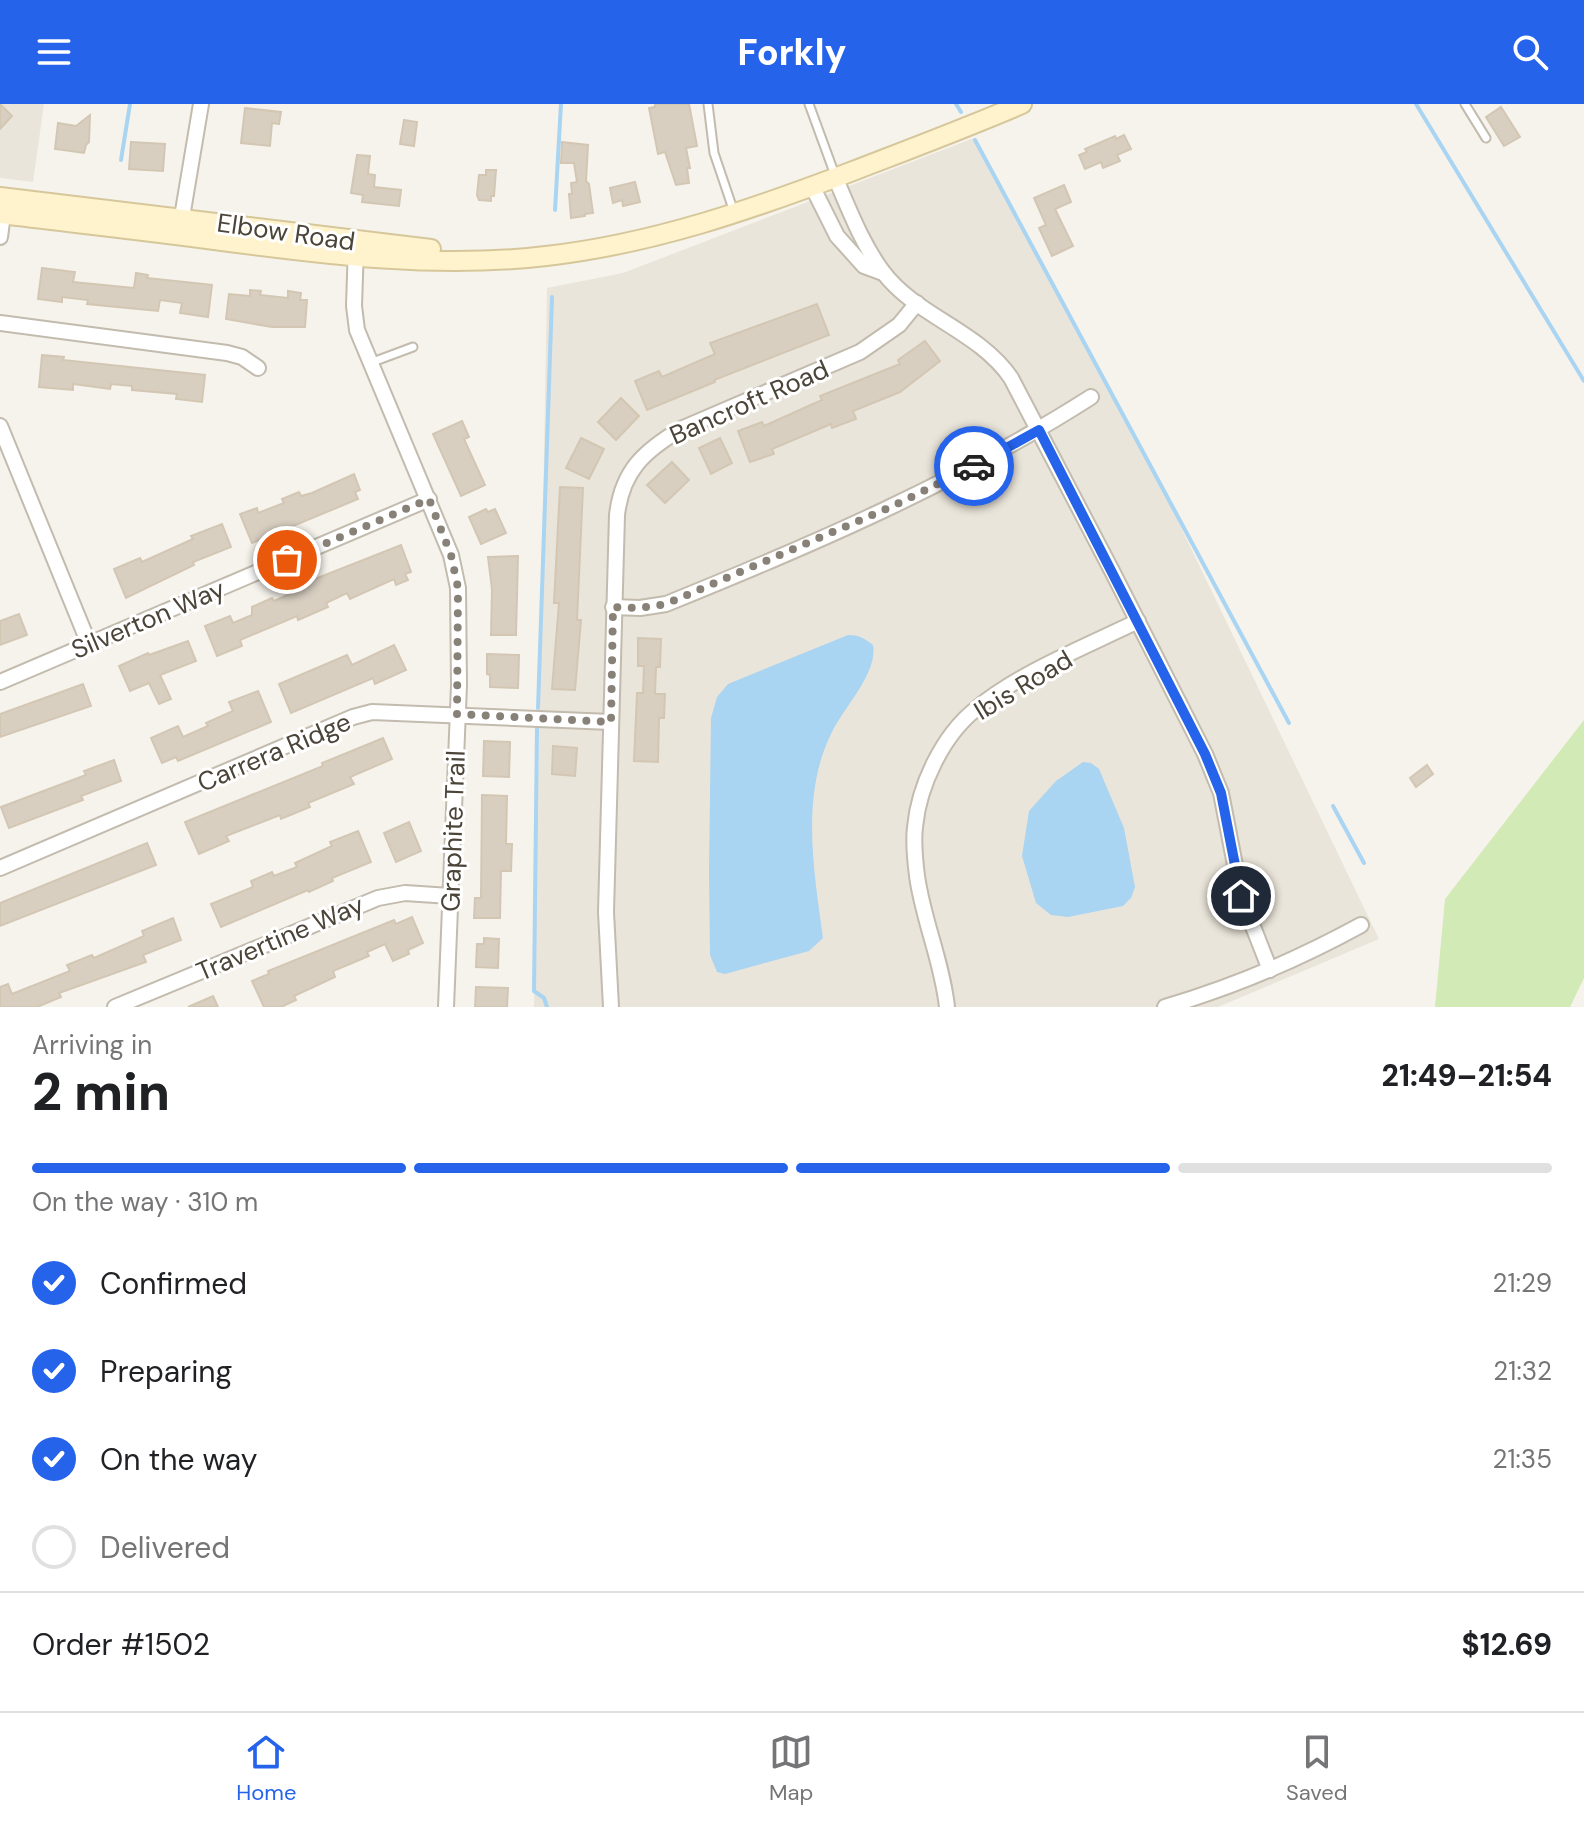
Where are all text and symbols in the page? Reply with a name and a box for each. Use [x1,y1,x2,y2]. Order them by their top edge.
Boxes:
text: Forkly [738,29,846,76]
icon: menu [32,30,76,74]
icon: search [1508,30,1552,74]
street label: Elbow Road [215,205,357,259]
street label: Bancroft Road [664,352,834,452]
courier [934,426,1014,506]
icon: car [952,444,996,488]
pin [253,526,321,594]
icon: bag [265,538,309,582]
street label: Silverton Way [66,571,230,667]
street label: Ibis Road [967,642,1079,728]
street label: Carrera Ridge [192,704,356,800]
street label: Graphite Trail [433,750,473,912]
pin [1207,862,1275,930]
icon: home [1219,874,1263,918]
street label: Travertine Way [191,887,369,989]
text: Arriving in [32,1028,152,1062]
text: 21:49–21:54 [1382,1056,1552,1095]
text: 2 min [32,1058,170,1126]
text: On the way · 310 m [32,1185,258,1219]
icon: check [32,1261,76,1305]
text: Confirmed [100,1264,247,1303]
text: 21:29 [1493,1266,1552,1300]
icon: check [32,1349,76,1393]
text: Preparing [100,1352,232,1391]
text: 21:32 [1493,1354,1552,1388]
icon: check [32,1437,76,1481]
text: On the way [100,1440,257,1479]
text: 21:35 [1492,1442,1552,1476]
text: Delivered [100,1528,230,1567]
text: Order #1502 [32,1625,210,1664]
text: $12.69 [1462,1625,1552,1664]
tab: Home [236,1730,296,1807]
tab: Map [769,1730,813,1807]
tab: Saved [1286,1730,1348,1807]

